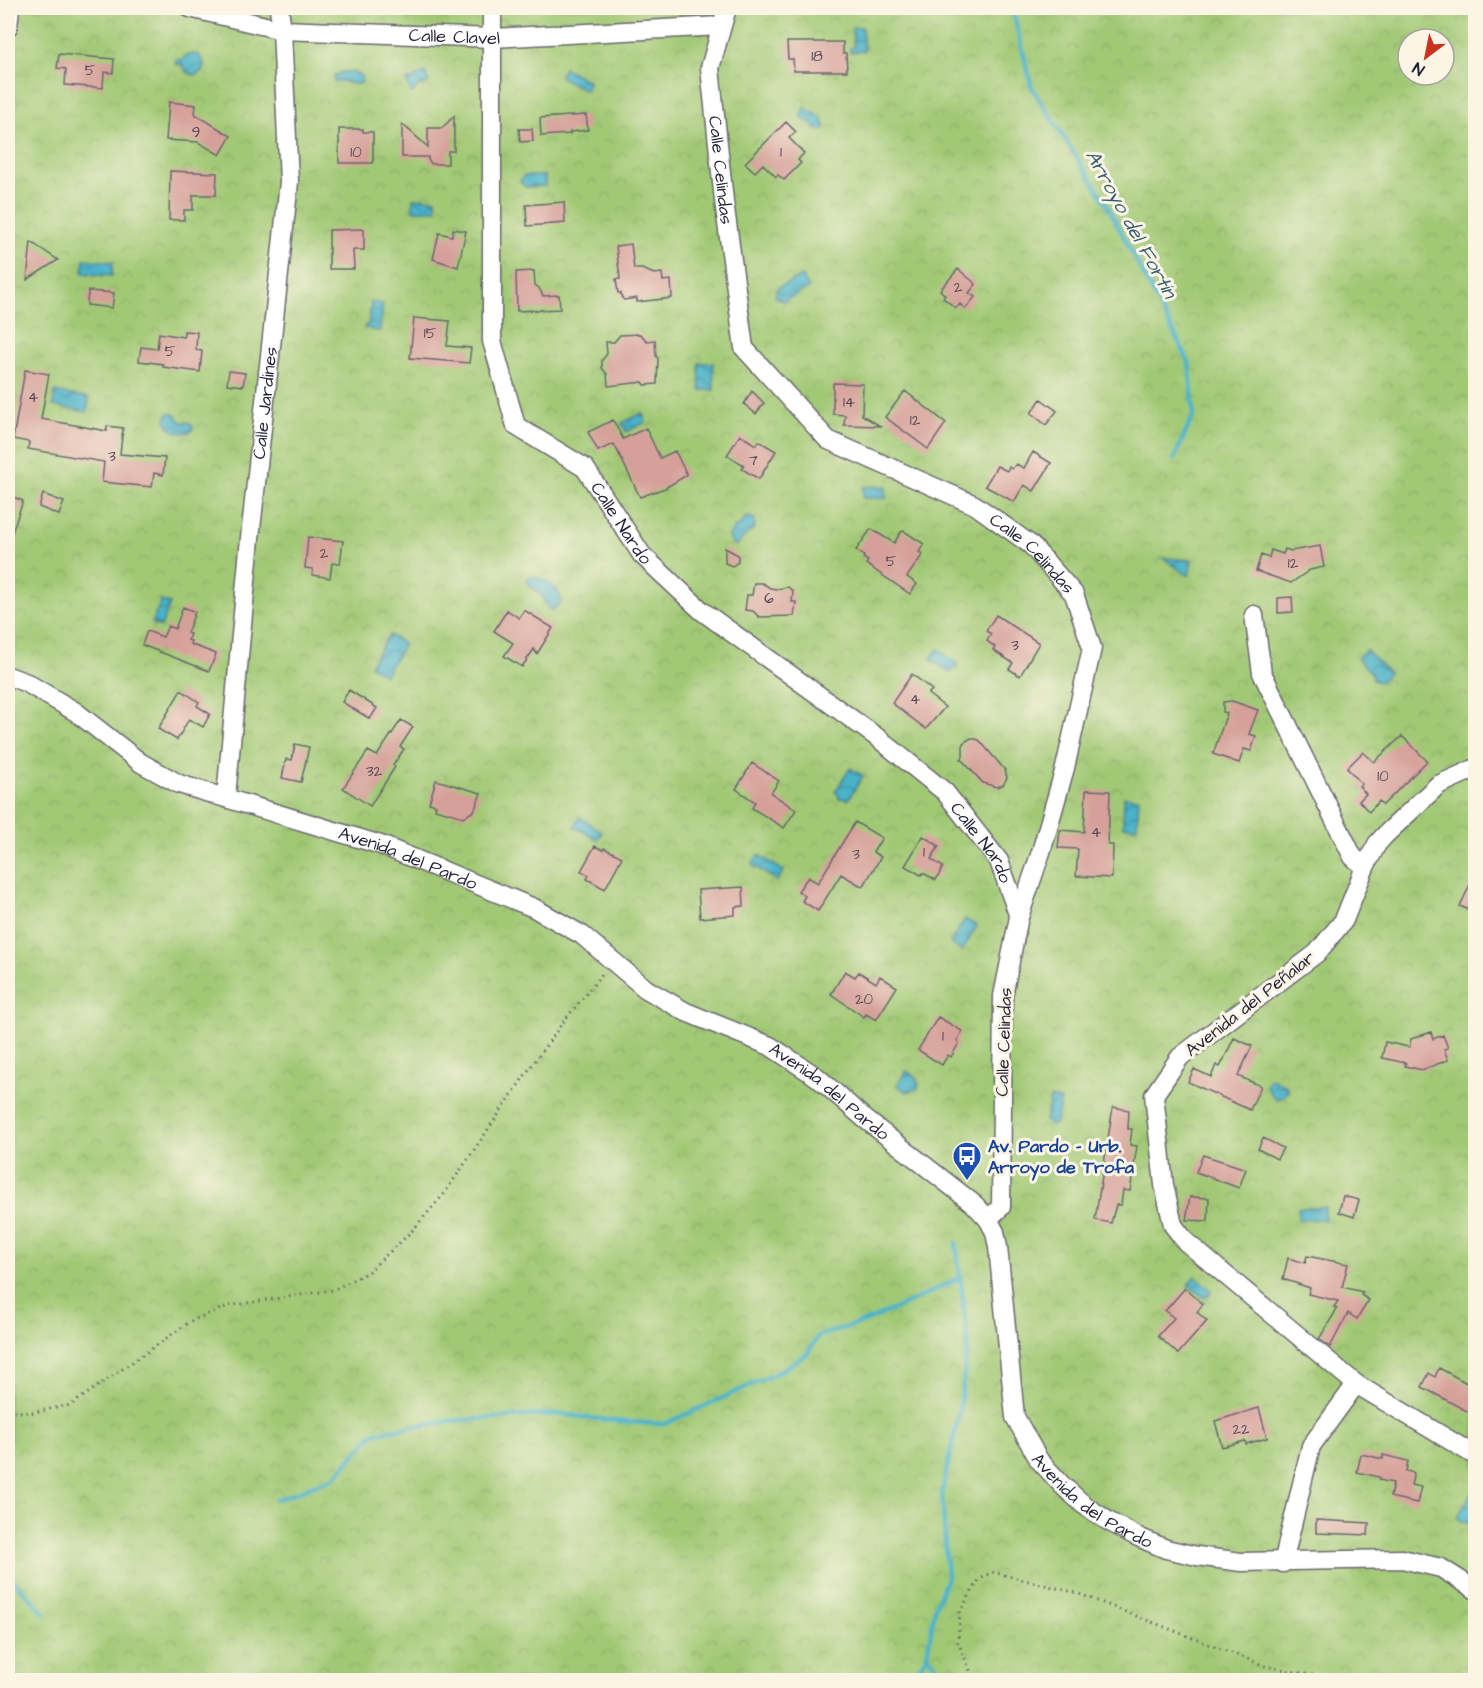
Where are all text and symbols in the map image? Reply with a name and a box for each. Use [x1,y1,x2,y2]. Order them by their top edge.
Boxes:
street label: Calle Clavel [408,22,501,51]
north arrow [1396,27,1456,87]
house number: 18 [811,46,823,67]
text: N [1408,57,1429,81]
house number: 5 [85,60,96,81]
street label: Calle Celindas [703,115,740,226]
house number: 9 [192,122,200,143]
house number: 10 [350,142,362,163]
house number: 1 [780,142,782,163]
water label: Arroyo del Fortín [1078,145,1184,306]
house number: 2 [954,277,963,298]
house number: 15 [424,323,437,344]
house number: 5 [165,341,176,362]
street label: Calle Jardines [246,345,283,460]
house number: 4 [28,387,38,408]
house number: 14 [843,392,855,413]
house number: 12 [910,410,921,431]
house number: 3 [108,446,116,467]
house number: 7 [748,450,758,471]
street label: Calle Nardo [585,477,657,570]
street label: Calle Celindas [985,507,1081,599]
house number: 2 [320,543,329,564]
house number: 5 [886,551,897,572]
house number: 12 [1288,553,1299,574]
house number: 6 [764,588,774,609]
house number: 3 [1011,635,1019,656]
house number: 4 [910,689,920,710]
house number: 32 [366,761,383,782]
house number: 10 [1377,766,1389,787]
street label: Calle Nardo [945,797,1018,886]
street label: Avenida del Pardo [336,820,481,896]
house number: 4 [1091,822,1101,843]
house number: 1 [923,842,925,863]
house number: 3 [852,844,860,865]
street label: Avenida del Peñalar [1180,945,1320,1063]
street label: Calle Celindas [990,987,1018,1097]
house number: 20 [855,989,874,1010]
house number: 1 [942,1026,944,1047]
street label: Avenida del Pardo [764,1036,895,1146]
place label: Av. Pardo - Urb. Arroyo de Trofa [988,1134,1135,1181]
bus stop icon: Av. Pardo - Urb. Arroyo de Trofa [951,1140,983,1182]
house number: 22 [1232,1419,1250,1440]
street label: Avenida del Pardo [1026,1447,1157,1554]

